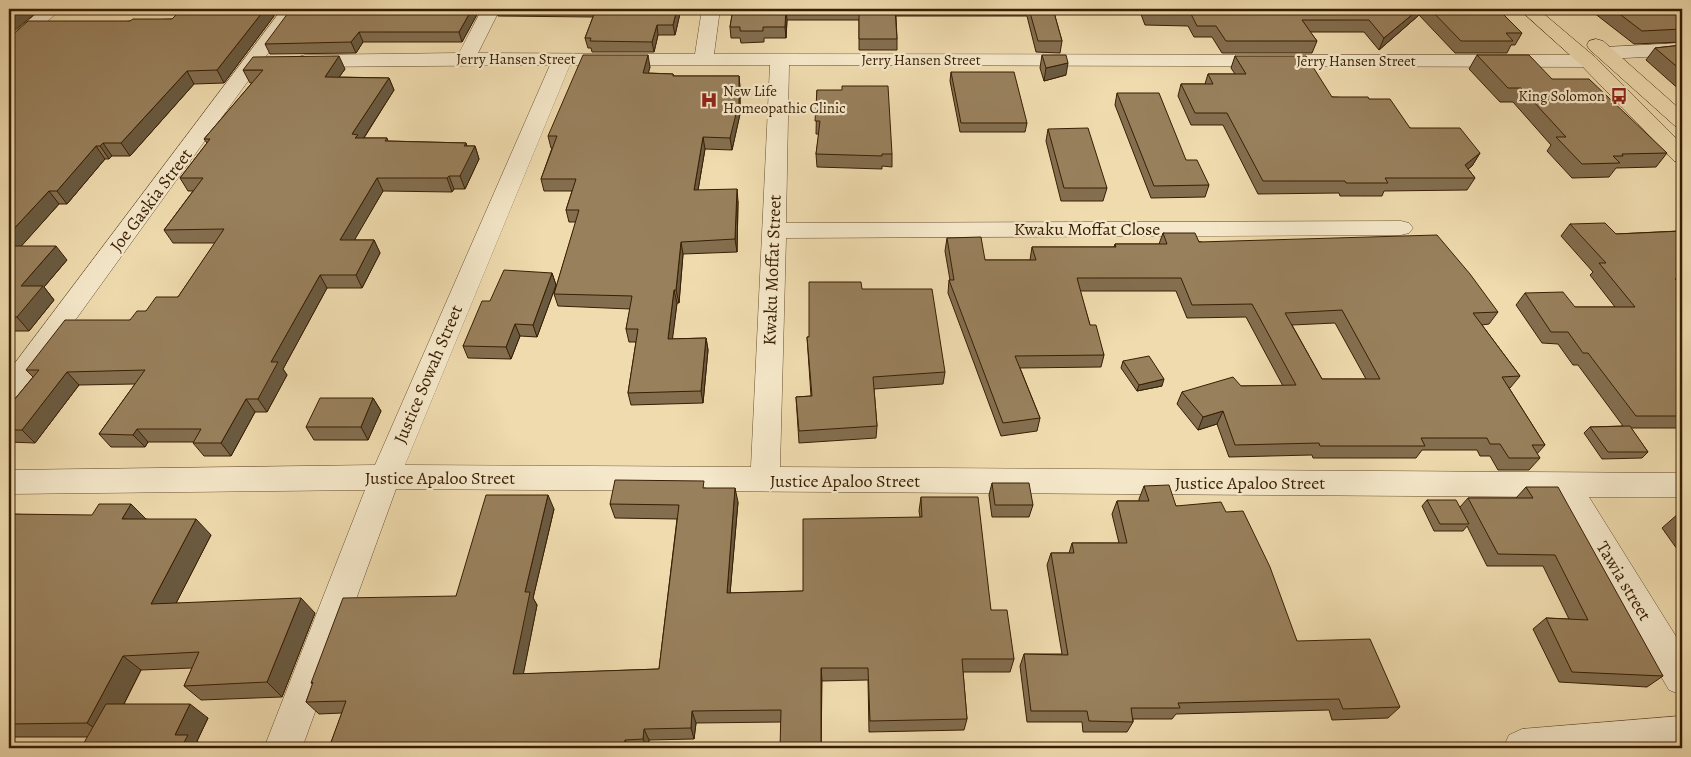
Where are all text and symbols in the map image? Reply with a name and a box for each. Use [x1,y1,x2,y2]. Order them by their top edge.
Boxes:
street label: Jerry Hansen Street [456,49,576,69]
street label: Jerry Hansen Street [861,50,981,70]
street label: Jerry Hansen Street [1296,51,1416,71]
place label: New Life Homeopathic Clinic [723,81,846,118]
place label: King Solomon [1518,86,1605,106]
bus stop icon: King Solomon [1609,86,1629,106]
hospital icon: New Life Homeopathic Clinic [699,90,719,110]
street label: Joe Gaskia Street [104,143,198,257]
street label: Kwaku Moffat Street [757,194,787,346]
street label: Kwaku Moffat Close [1014,217,1160,241]
street label: Justice Sowah Street [388,301,468,447]
street label: Justice Apaloo Street [365,466,515,490]
street label: Justice Apaloo Street [770,469,920,493]
street label: Justice Apaloo Street [1175,471,1325,495]
street label: Tawia street [1591,537,1657,625]

